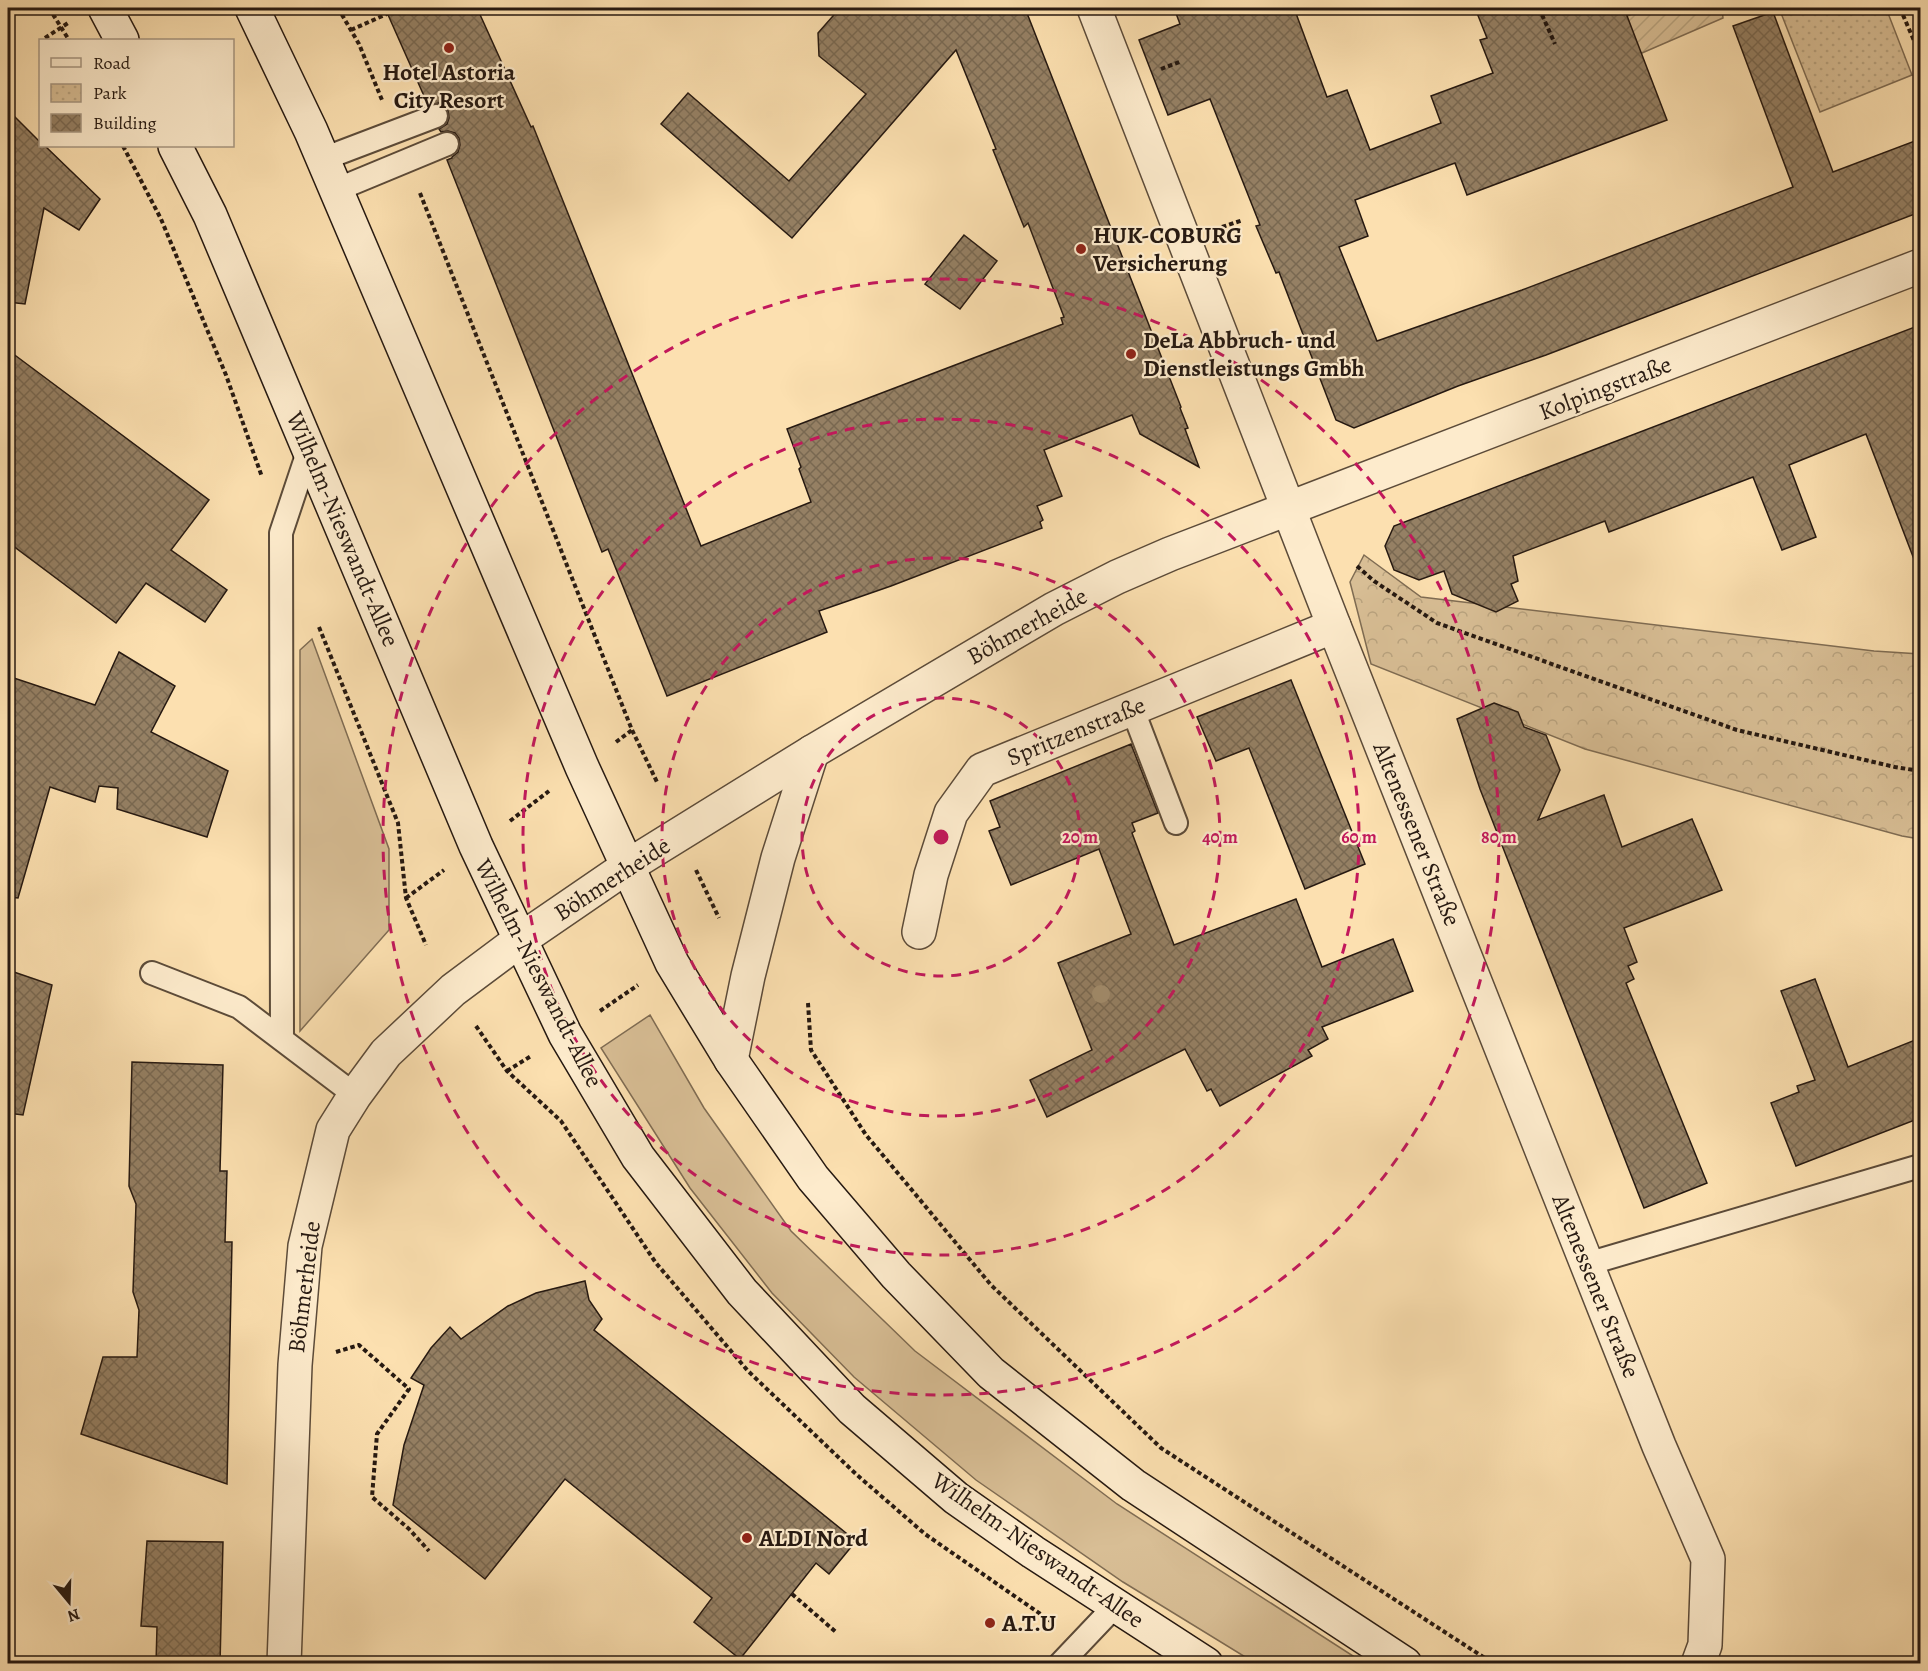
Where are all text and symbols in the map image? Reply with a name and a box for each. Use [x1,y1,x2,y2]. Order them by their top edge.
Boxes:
legend [39,39,234,147]
marker: Hotel Astoria City Resort [442,41,456,55]
text: Road [93,51,131,75]
place label: Hotel Astoria City Resort [383,56,516,116]
text: Park [93,81,127,105]
text: Building [93,111,157,135]
place label: HUK-COBURG Versicherung [1092,219,1242,279]
marker: HUK-COBURG Versicherung [1074,242,1088,256]
place label: DeLa Abbruch- und Dienstleistungs Gmbh [1143,324,1365,384]
marker: DeLa Abbruch- und Dienstleistungs Gmbh [1124,347,1138,361]
street label: Kolpingstraße [1534,348,1676,428]
street label: Wilhelm-Nieswandt-Allee [279,406,407,651]
street label: Böhmerheide [961,580,1093,672]
street label: Spritzenstraße [1002,689,1150,773]
street label: Altenessener Straße [1365,736,1468,931]
text: 20 m [1062,825,1098,849]
text: 40 m [1202,825,1238,849]
text: 60 m [1341,825,1377,849]
text: 80 m [1481,825,1517,849]
centre of rings [931,827,951,847]
street label: Böhmerheide [548,829,676,929]
street label: Wilhelm-Nieswandt-Allee [467,852,611,1093]
street label: Altenessener Straße [1544,1188,1647,1383]
street label: Böhmerheide [280,1219,328,1355]
street label: Wilhelm-Nieswandt-Allee [925,1464,1151,1635]
place label: ALDI Nord [758,1522,868,1554]
marker: ALDI Nord [740,1531,754,1545]
north arrow [39,1572,99,1632]
text: N [64,1603,83,1628]
place label: A.T.U [1001,1607,1056,1639]
marker: A.T.U [983,1616,997,1630]

